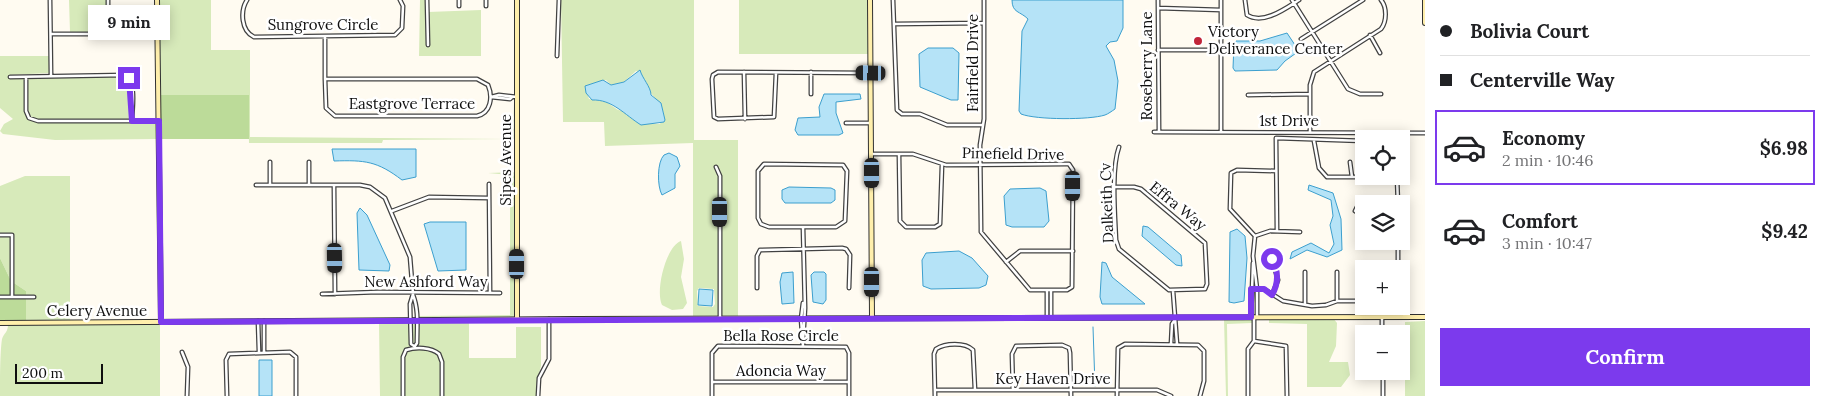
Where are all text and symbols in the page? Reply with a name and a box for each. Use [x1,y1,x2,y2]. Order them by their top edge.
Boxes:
callout: 9 min [88,5,170,40]
street label: Roseberry Lane [1137,11,1156,121]
text: 9 min [107,12,151,32]
street label: Fairfield Drive [963,14,982,112]
street label: Sungrove Circle [268,15,378,34]
text: Bolivia Court [1470,19,1589,43]
place label: Victory Deliverance Center [1207,22,1343,58]
marker: Victory Deliverance Center [1192,35,1204,47]
car [855,65,886,81]
route end [118,67,140,89]
text: Centerville Way [1470,68,1614,92]
street label: Eastgrove Terrace [349,94,475,113]
street label: 1st Drive [1259,111,1319,130]
street label: Sipes Avenue [496,114,515,206]
icon: car [1442,125,1487,170]
text: Economy [1502,126,1585,150]
map controls [1355,130,1410,380]
button: locate [1355,130,1410,185]
text: $6.98 [1760,136,1808,160]
street label: Pinefield Drive [962,143,1064,164]
text: 2 min · 10:46 [1502,150,1593,170]
car [864,158,879,188]
street label: Dalkeith Cv [1096,162,1117,243]
car [1065,171,1080,201]
street label: Effra Way [1146,177,1211,234]
button: layers [1355,195,1410,250]
car [712,197,727,227]
icon: car [1442,208,1487,253]
text: Comfort [1502,209,1578,233]
text: $9.42 [1761,219,1808,243]
text: 3 min · 10:47 [1502,233,1592,253]
car [327,243,342,273]
route start [1261,248,1283,270]
car [509,249,524,279]
button: + [1355,260,1410,315]
car [864,267,879,297]
street label: New Ashford Way [364,272,488,291]
street label: Celery Avenue [47,301,147,320]
button: − [1355,325,1410,380]
street label: Bella Rose Circle [723,326,839,345]
button: Confirm [1440,328,1810,386]
scale bar [15,361,102,384]
street label: Adoncia Way [735,361,826,380]
text: 200 m [22,364,63,382]
street label: Key Haven Drive [995,369,1111,388]

